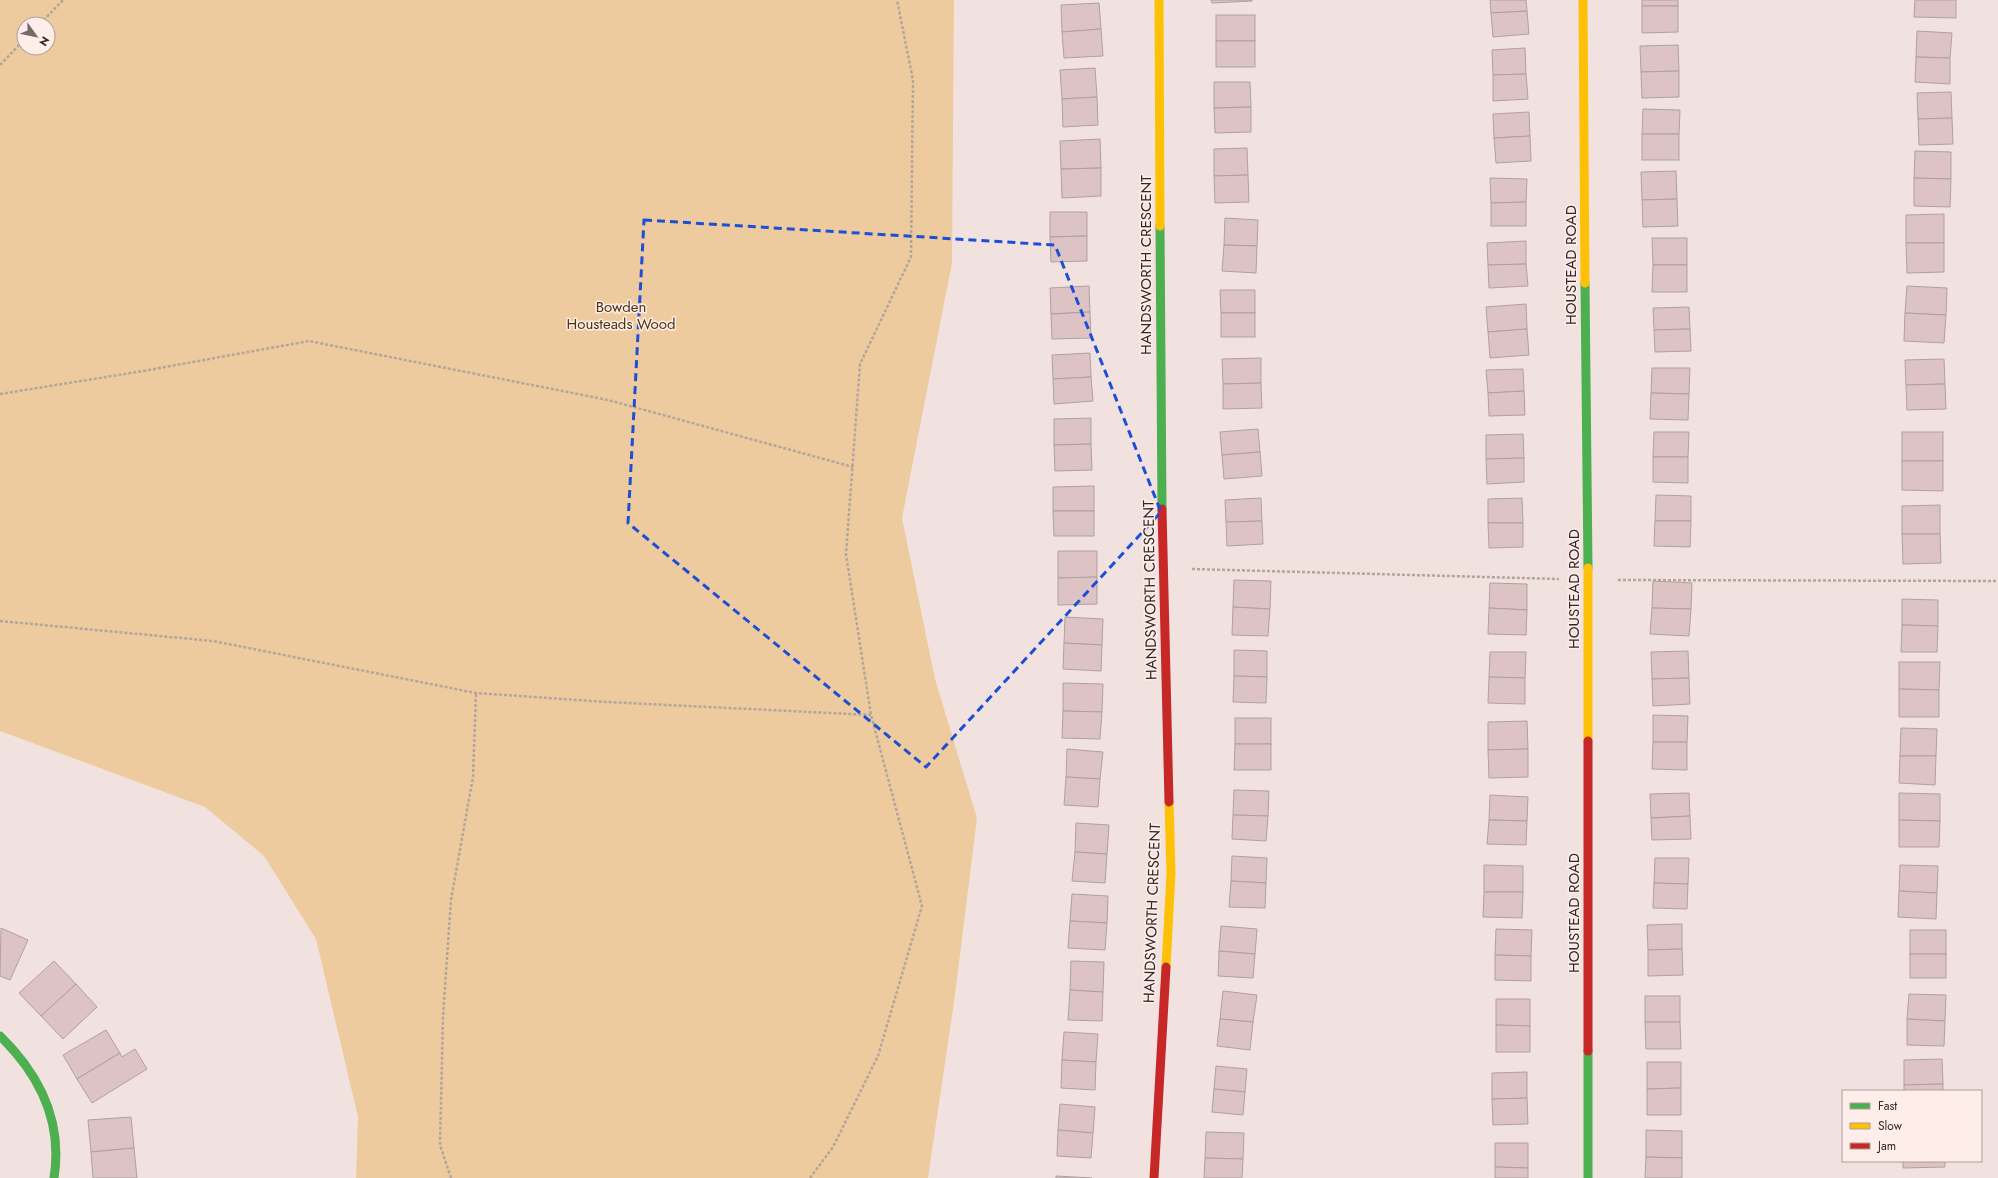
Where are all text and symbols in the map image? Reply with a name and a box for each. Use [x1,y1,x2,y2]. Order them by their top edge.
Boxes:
north arrow [16,16,56,56]
text: N [35,33,53,49]
street label: HANDSWORTH CRESCENT [1135,175,1157,355]
street label: HOUSTEAD ROAD [1560,205,1582,325]
park label: Bowden Housteads Wood [566,296,676,335]
street label: HANDSWORTH CRESCENT [1137,500,1163,680]
street label: HOUSTEAD ROAD [1563,529,1585,649]
street label: HANDSWORTH CRESCENT [1138,823,1166,1003]
street label: HOUSTEAD ROAD [1563,853,1585,973]
legend [1842,1090,1982,1162]
text: Fast [1878,1097,1897,1115]
text: Slow [1878,1117,1903,1135]
text: Jam [1876,1137,1896,1155]

